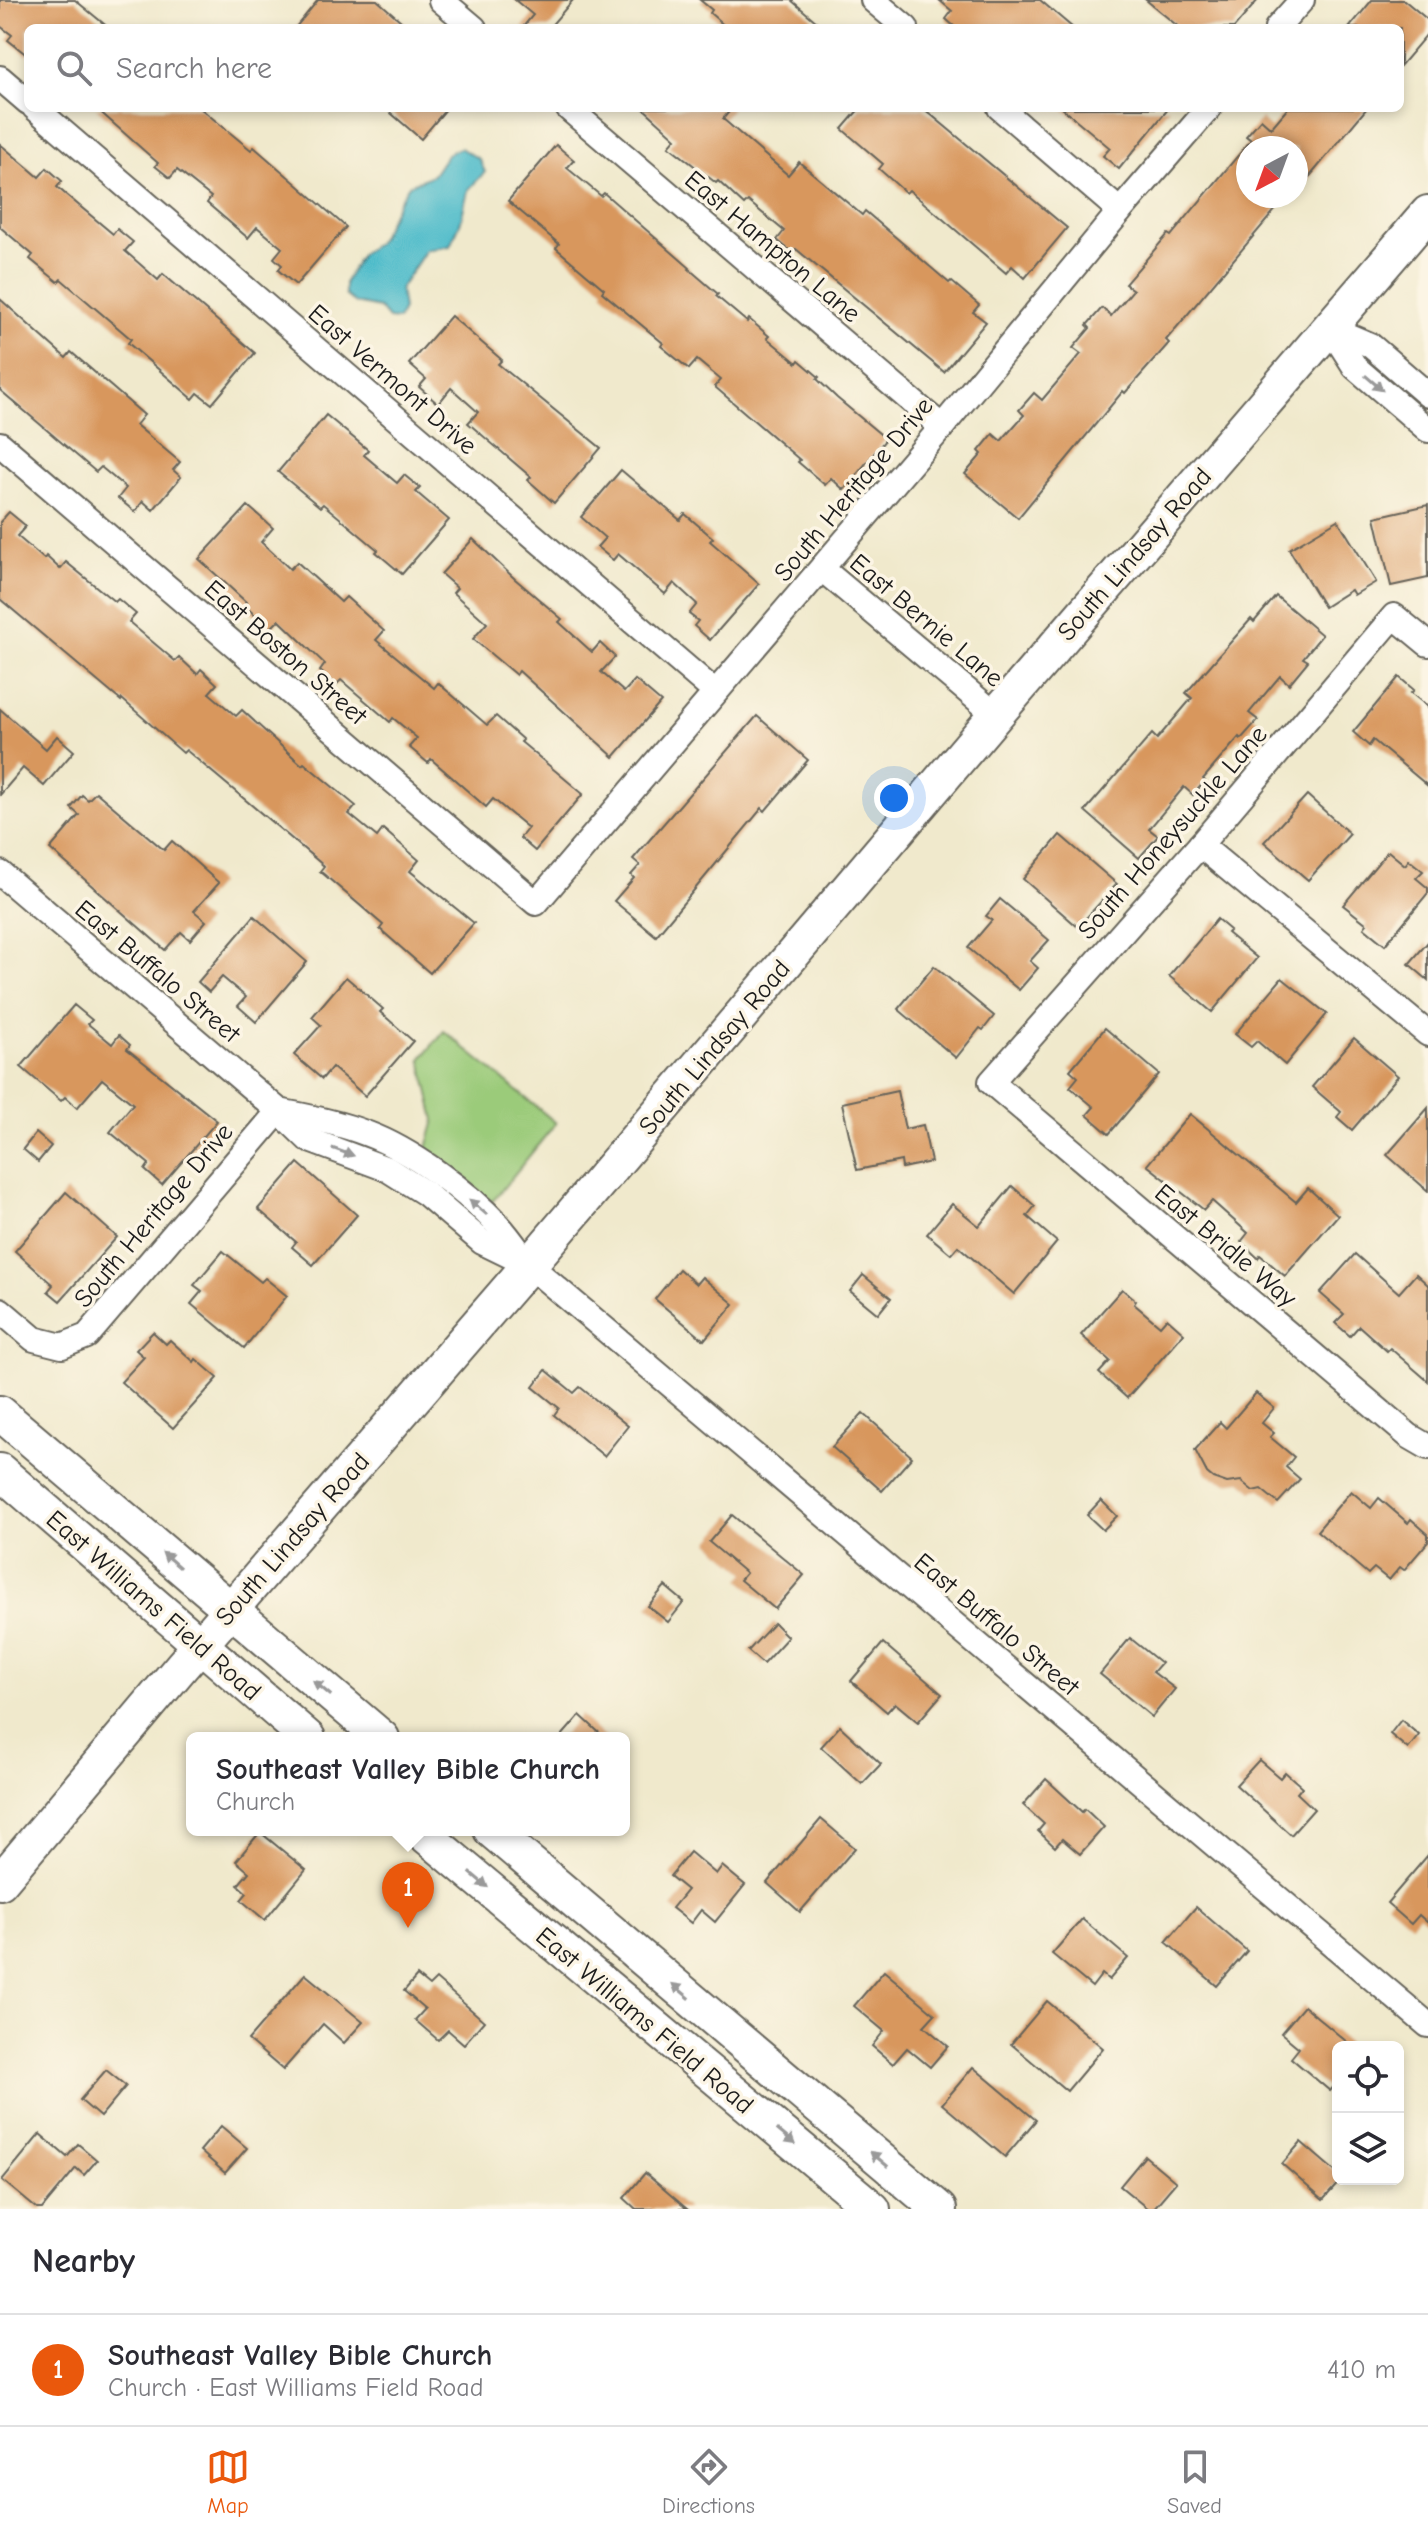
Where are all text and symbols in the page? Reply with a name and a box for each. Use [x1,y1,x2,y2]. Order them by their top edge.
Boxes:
search box [24,24,1404,112]
icon: search [52,46,96,90]
text: Search here [116,51,272,86]
north arrow [1236,136,1308,208]
street label: East Hampton Lane [678,165,866,329]
street label: East Vermont Drive [302,298,483,461]
one-way arrow [1363,374,1383,391]
street label: South Heritage Drive [768,392,940,588]
street label: South Lindsay Road [1052,462,1218,647]
street label: East Bernie Lane [844,548,1009,694]
street label: East Boston Street [198,574,374,732]
street label: South Honeysuckle Lane [1072,720,1274,946]
your location [874,778,914,818]
street label: East Buffalo Street [69,894,247,1051]
street label: South Lindsay Road [633,954,797,1141]
street label: South Heritage Drive [68,1118,240,1314]
one-way arrow [331,1146,355,1158]
street label: East Bridle Way [1149,1178,1302,1314]
one-way arrow [468,1199,488,1216]
street label: South Lindsay Road [210,1447,376,1632]
street label: East Williams Field Road [40,1504,267,1707]
street label: East Buffalo Street [908,1547,1086,1704]
one-way arrow [161,1552,181,1569]
one-way arrow [312,1680,332,1697]
popup [186,1732,630,1836]
text: Southeast Valley Bible Church [216,1752,600,1787]
text: Church [216,1787,295,1817]
pin: 1 [382,1862,434,1928]
one-way arrow [468,1871,488,1888]
street label: East Williams Field Road [530,1921,759,2120]
one-way arrow [671,1983,691,2000]
map controls [1332,2041,1404,2185]
button: locate [1332,2041,1404,2113]
button: layers [1332,2113,1404,2185]
one-way arrow [775,2128,795,2145]
one-way arrow [870,2151,890,2168]
text: Nearby [32,2241,135,2281]
text: Southeast Valley Bible Church [108,2338,492,2373]
text: 1 [53,2355,63,2385]
text: 410 m [1327,2355,1396,2385]
text: Church · East Williams Field Road [108,2373,484,2403]
tab: Map [206,2445,250,2519]
tab: Directions [662,2445,755,2519]
tab: Saved [1167,2445,1222,2519]

